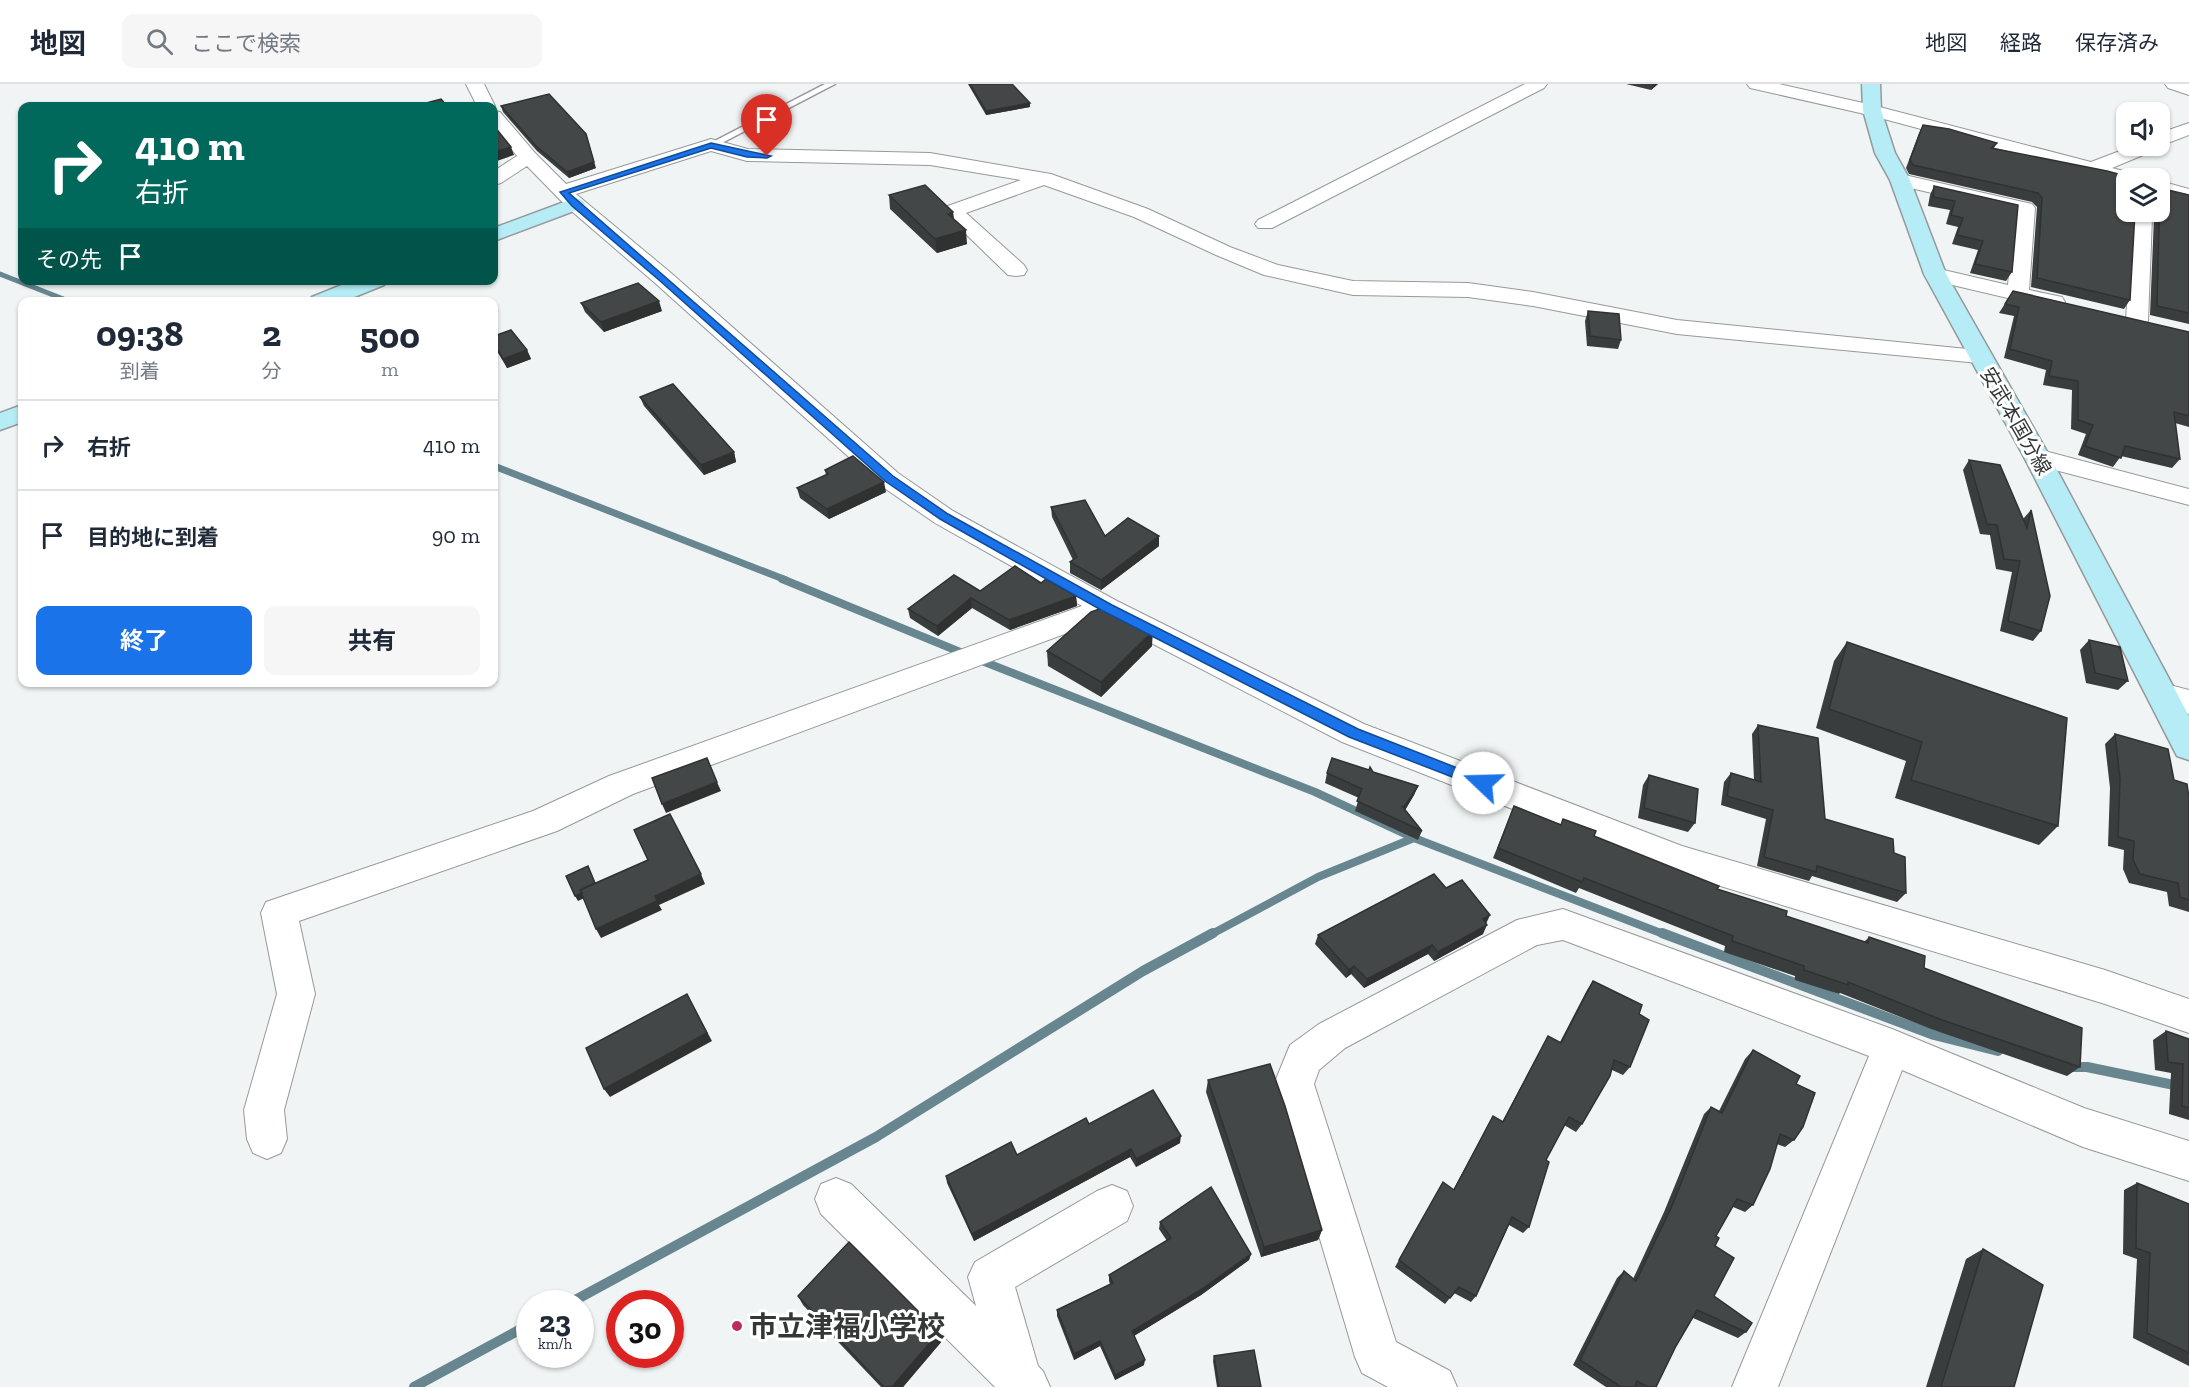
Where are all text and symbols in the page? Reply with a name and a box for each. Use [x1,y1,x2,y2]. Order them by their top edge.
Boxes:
search box [122,14,542,68]
icon: search [143,25,176,58]
text: 地図 [30,27,86,60]
text: ここで検索 [191,30,301,57]
text: 地図 [1925,30,1967,55]
text: 経路 [2000,30,2042,55]
text: 保存済み [2075,30,2159,55]
pin [741,94,792,156]
map controls [2116,102,2170,222]
button: sound [2116,102,2170,156]
icon: arrive [750,103,783,136]
text: 410 m [135,120,245,171]
icon: right [36,126,114,204]
button: layers [2116,168,2170,222]
text: 右折 [135,177,189,209]
icon: arrive [114,240,147,273]
text: その先 [36,246,102,273]
text: 09:38 [96,312,184,355]
text: 2 [262,312,281,355]
text: 500 [360,314,420,357]
text: m [381,357,398,381]
text: 到着 [120,359,160,383]
text: 分 [262,359,282,383]
street label: 安武本国分線 [1976,363,2056,479]
icon: right [36,429,69,462]
text: 410 m [423,432,480,459]
text: 右折 [87,434,131,461]
icon: arrive [36,519,69,552]
text: 90 m [432,522,480,549]
text: 目的地に到着 [87,524,219,551]
button: 終了 [36,606,252,675]
button: 共有 [264,606,480,675]
position arrow [1451,751,1515,815]
speed limit sign: 30 [606,1290,684,1368]
text: 23 [539,1304,571,1340]
place label: 市立津福小学校 [749,1310,945,1343]
marker: 市立津福小学校 [730,1319,744,1333]
text: km/h [538,1335,572,1353]

